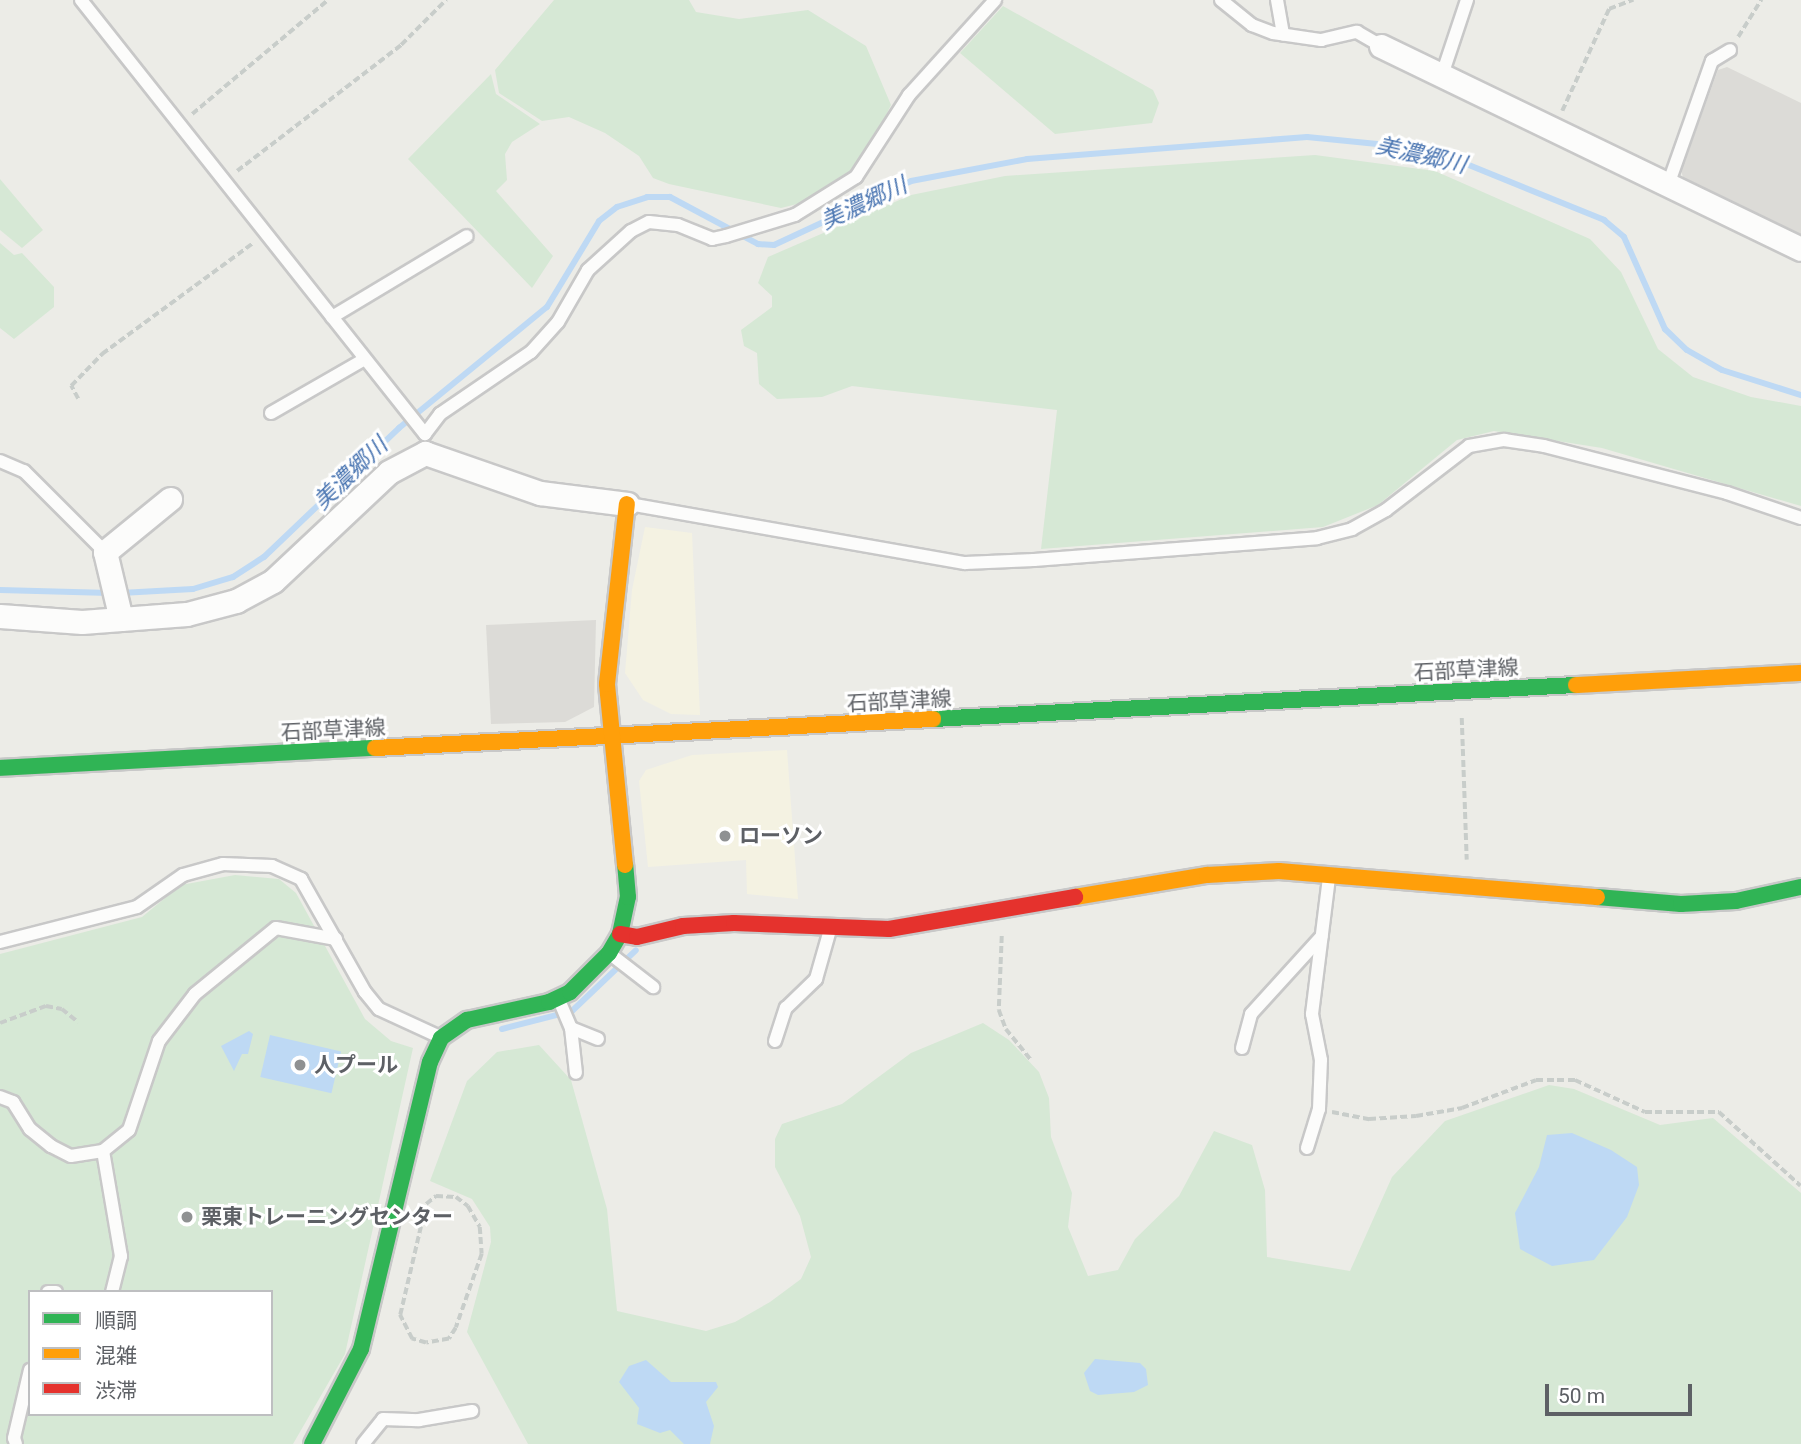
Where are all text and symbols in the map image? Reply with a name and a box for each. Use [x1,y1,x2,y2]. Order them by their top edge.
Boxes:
water label: 美濃郷川 [1373,132,1469,180]
water label: 美濃郷川 [816,172,912,236]
water label: 美濃郷川 [308,432,394,516]
street label: 石部草津線 [1413,655,1519,685]
street label: 石部草津線 [846,686,952,716]
street label: 石部草津線 [280,715,386,745]
place label: ローソン [739,823,823,849]
marker: ローソン [717,828,733,844]
place label: 人プール [314,1052,398,1078]
marker: 人プール [292,1057,308,1073]
place label: 栗東トレーニングセンター [201,1204,453,1230]
marker: 栗東トレーニングセンター [179,1209,195,1225]
legend [28,1290,273,1416]
text: 順調 [95,1309,137,1333]
text: 混雑 [95,1344,137,1368]
scale bar [1549,1370,1696,1414]
text: 渋滞 [95,1379,137,1403]
text: 50 m [1558,1384,1605,1408]

